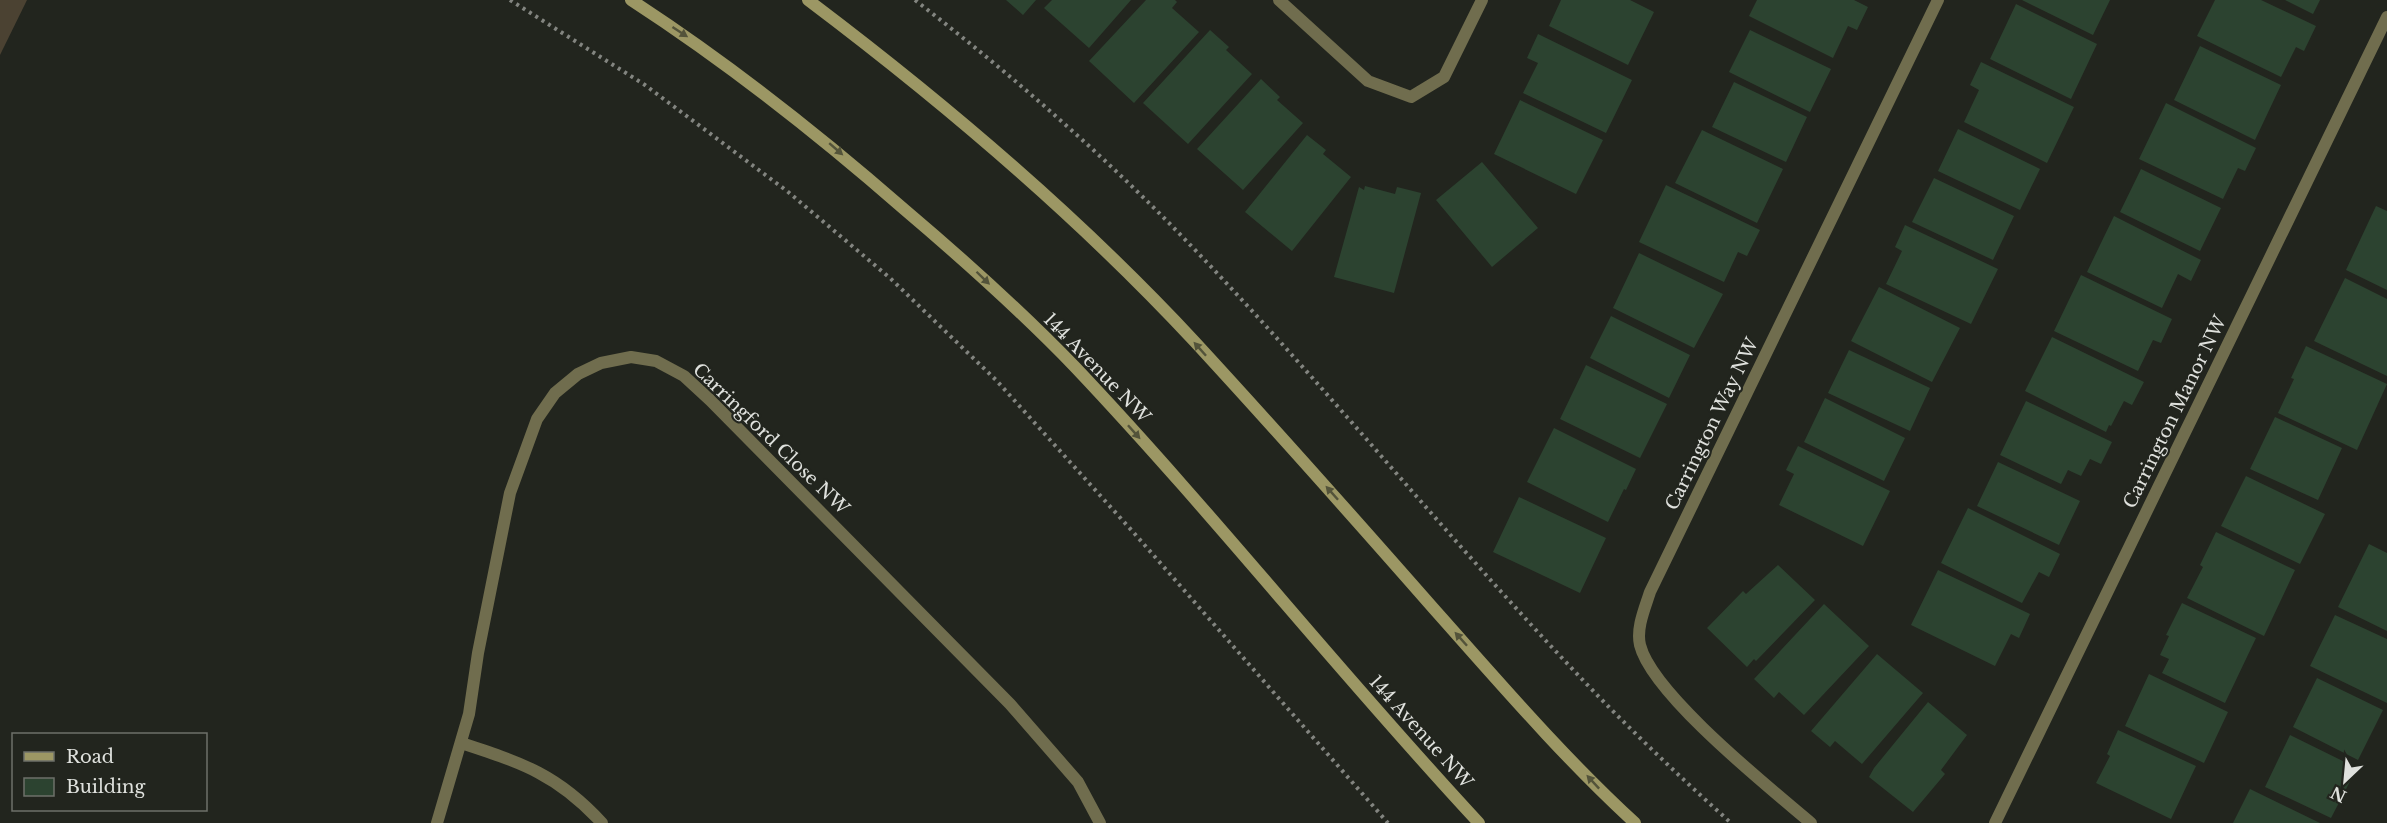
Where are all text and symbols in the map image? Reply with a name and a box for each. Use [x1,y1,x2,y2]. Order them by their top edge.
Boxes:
one-way arrow [672,26,688,37]
one-way arrow [828,143,844,156]
one-way arrow [975,270,989,284]
street label: 144 Avenue NW [1039,308,1156,428]
street label: Carrington Manor NW [2119,311,2232,512]
street label: Carrington Way NW [1661,333,1764,514]
one-way arrow [1193,341,1207,356]
street label: Carringford Close NW [688,359,854,520]
one-way arrow [1127,424,1141,439]
one-way arrow [1326,486,1339,501]
one-way arrow [1455,632,1468,647]
street label: 144 Avenue NW [1364,671,1478,794]
legend [12,733,207,811]
text: Road [66,746,114,768]
north arrow [2315,751,2375,811]
one-way arrow [1587,775,1601,789]
text: Building [66,776,145,798]
text: N [2327,782,2350,807]

